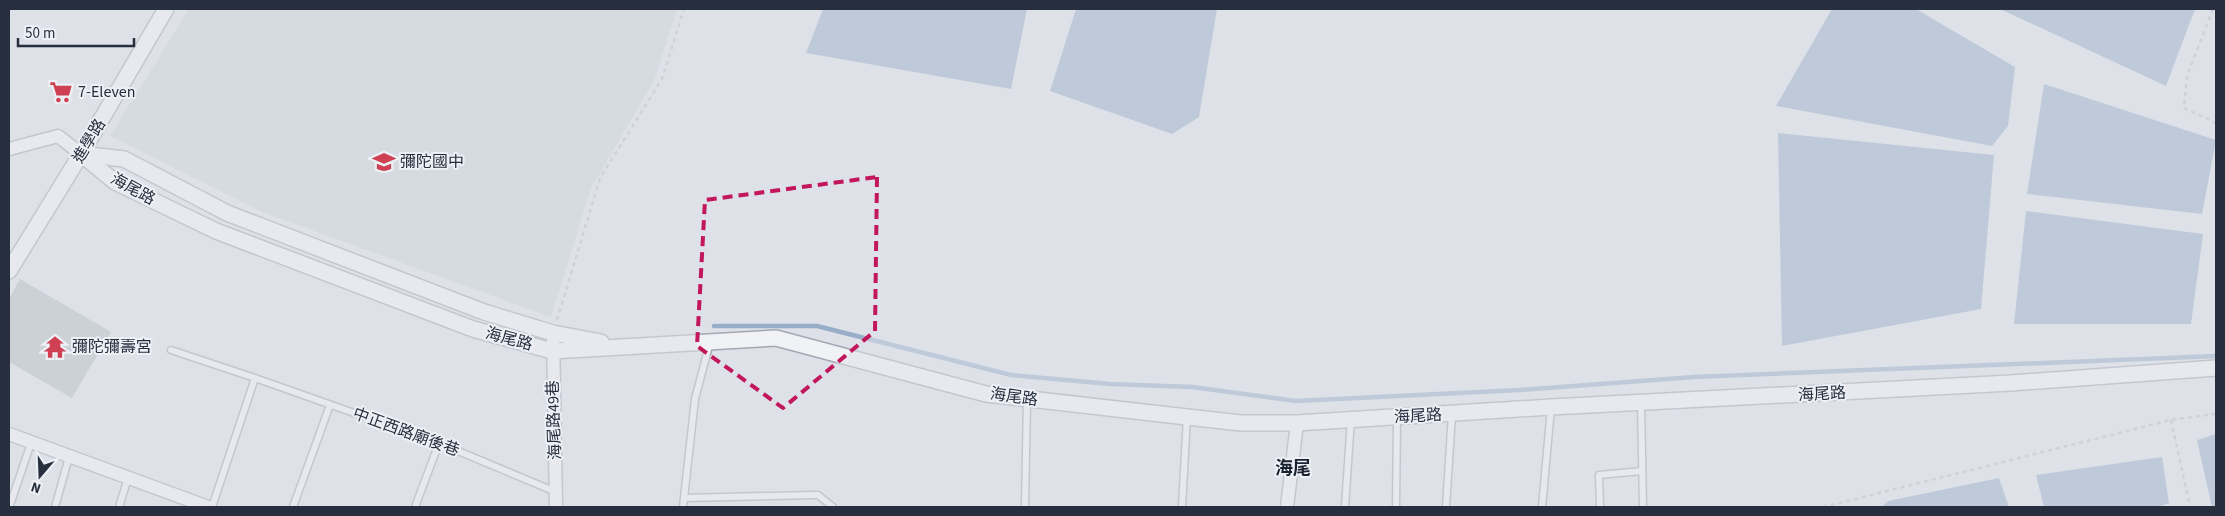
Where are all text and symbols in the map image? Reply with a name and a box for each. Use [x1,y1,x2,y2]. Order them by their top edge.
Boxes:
scale bar [18,15,134,47]
text: 50 m [25,23,55,44]
supermarket icon: 7-Eleven [48,79,74,105]
place label: 7-Eleven [78,81,136,103]
street label: 進學路 [67,115,111,167]
school or university icon: 彌陀國中 [371,149,397,175]
place label: 彌陀國中 [400,151,464,173]
street label: 海尾路 [107,168,159,210]
street label: 海尾路 [483,322,535,356]
temple icon: 彌陀彌壽宮 [42,334,68,360]
place label: 彌陀彌壽宮 [72,336,152,358]
street label: 海尾路49巷 [542,380,566,460]
street label: 海尾路 [1797,382,1847,406]
street label: 海尾路 [989,383,1039,411]
street label: 中正西路廟後巷 [350,403,462,461]
street label: 海尾路 [1393,404,1443,428]
north arrow [15,451,65,501]
district label: 海尾 [1275,456,1311,481]
text: N [28,476,44,498]

